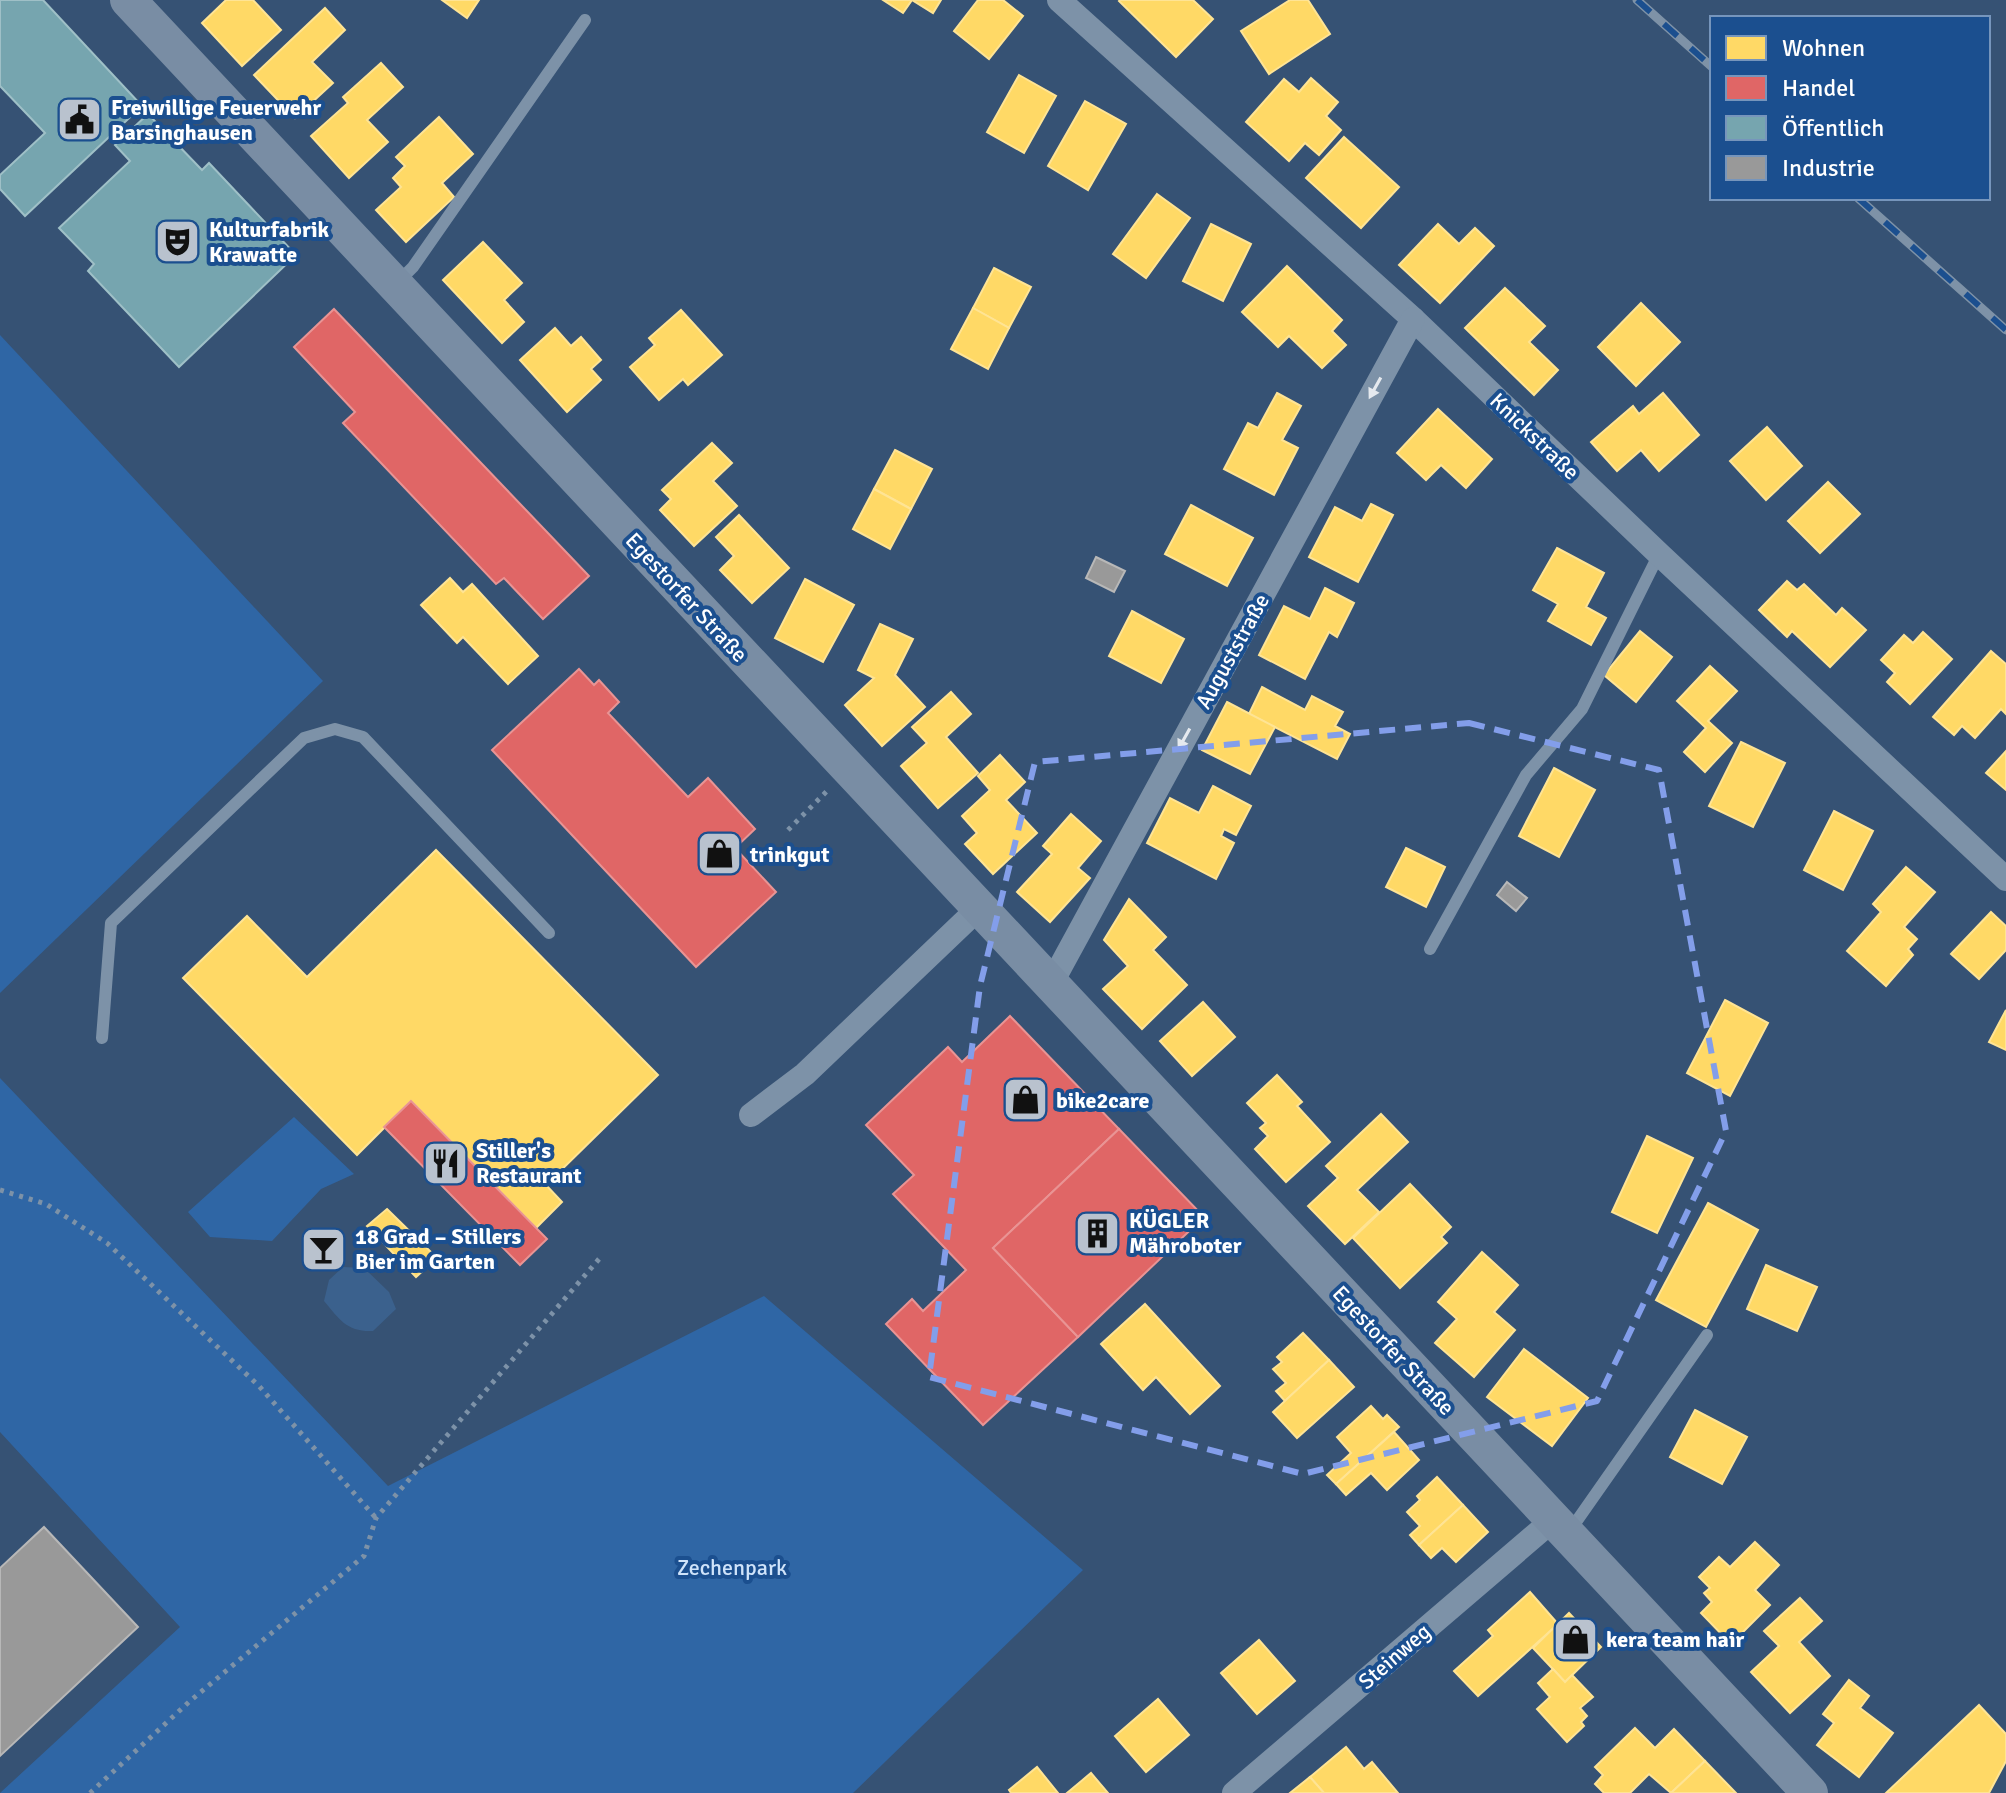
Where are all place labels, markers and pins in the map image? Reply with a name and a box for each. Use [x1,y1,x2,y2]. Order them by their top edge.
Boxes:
place label: Freiwillige Feuerwehr Barsinghausen [111,94,322,146]
public building icon: Freiwillige Feuerwehr Barsinghausen [56,96,104,144]
place label: Kulturfabrik Krawatte [209,216,330,268]
theatre icon: Kulturfabrik Krawatte [154,218,202,266]
shop icon: trinkgut [695,830,743,878]
place label: trinkgut [749,841,829,868]
shop icon: bike2care [1001,1076,1049,1124]
place label: bike2care [1056,1087,1149,1114]
place label: Stiller's Restaurant [476,1137,582,1189]
restaurant icon: Stiller's Restaurant [421,1139,469,1187]
place label: KÜGLER Mähroboter [1129,1207,1242,1259]
building icon: KÜGLER Mähroboter [1074,1209,1122,1257]
place label: 18 Grad – Stillers Bier im Garten [355,1223,522,1275]
bar icon: 18 Grad – Stillers Bier im Garten [300,1225,348,1273]
shop icon: kera team hair [1551,1615,1599,1663]
place label: kera team hair [1606,1626,1745,1653]

